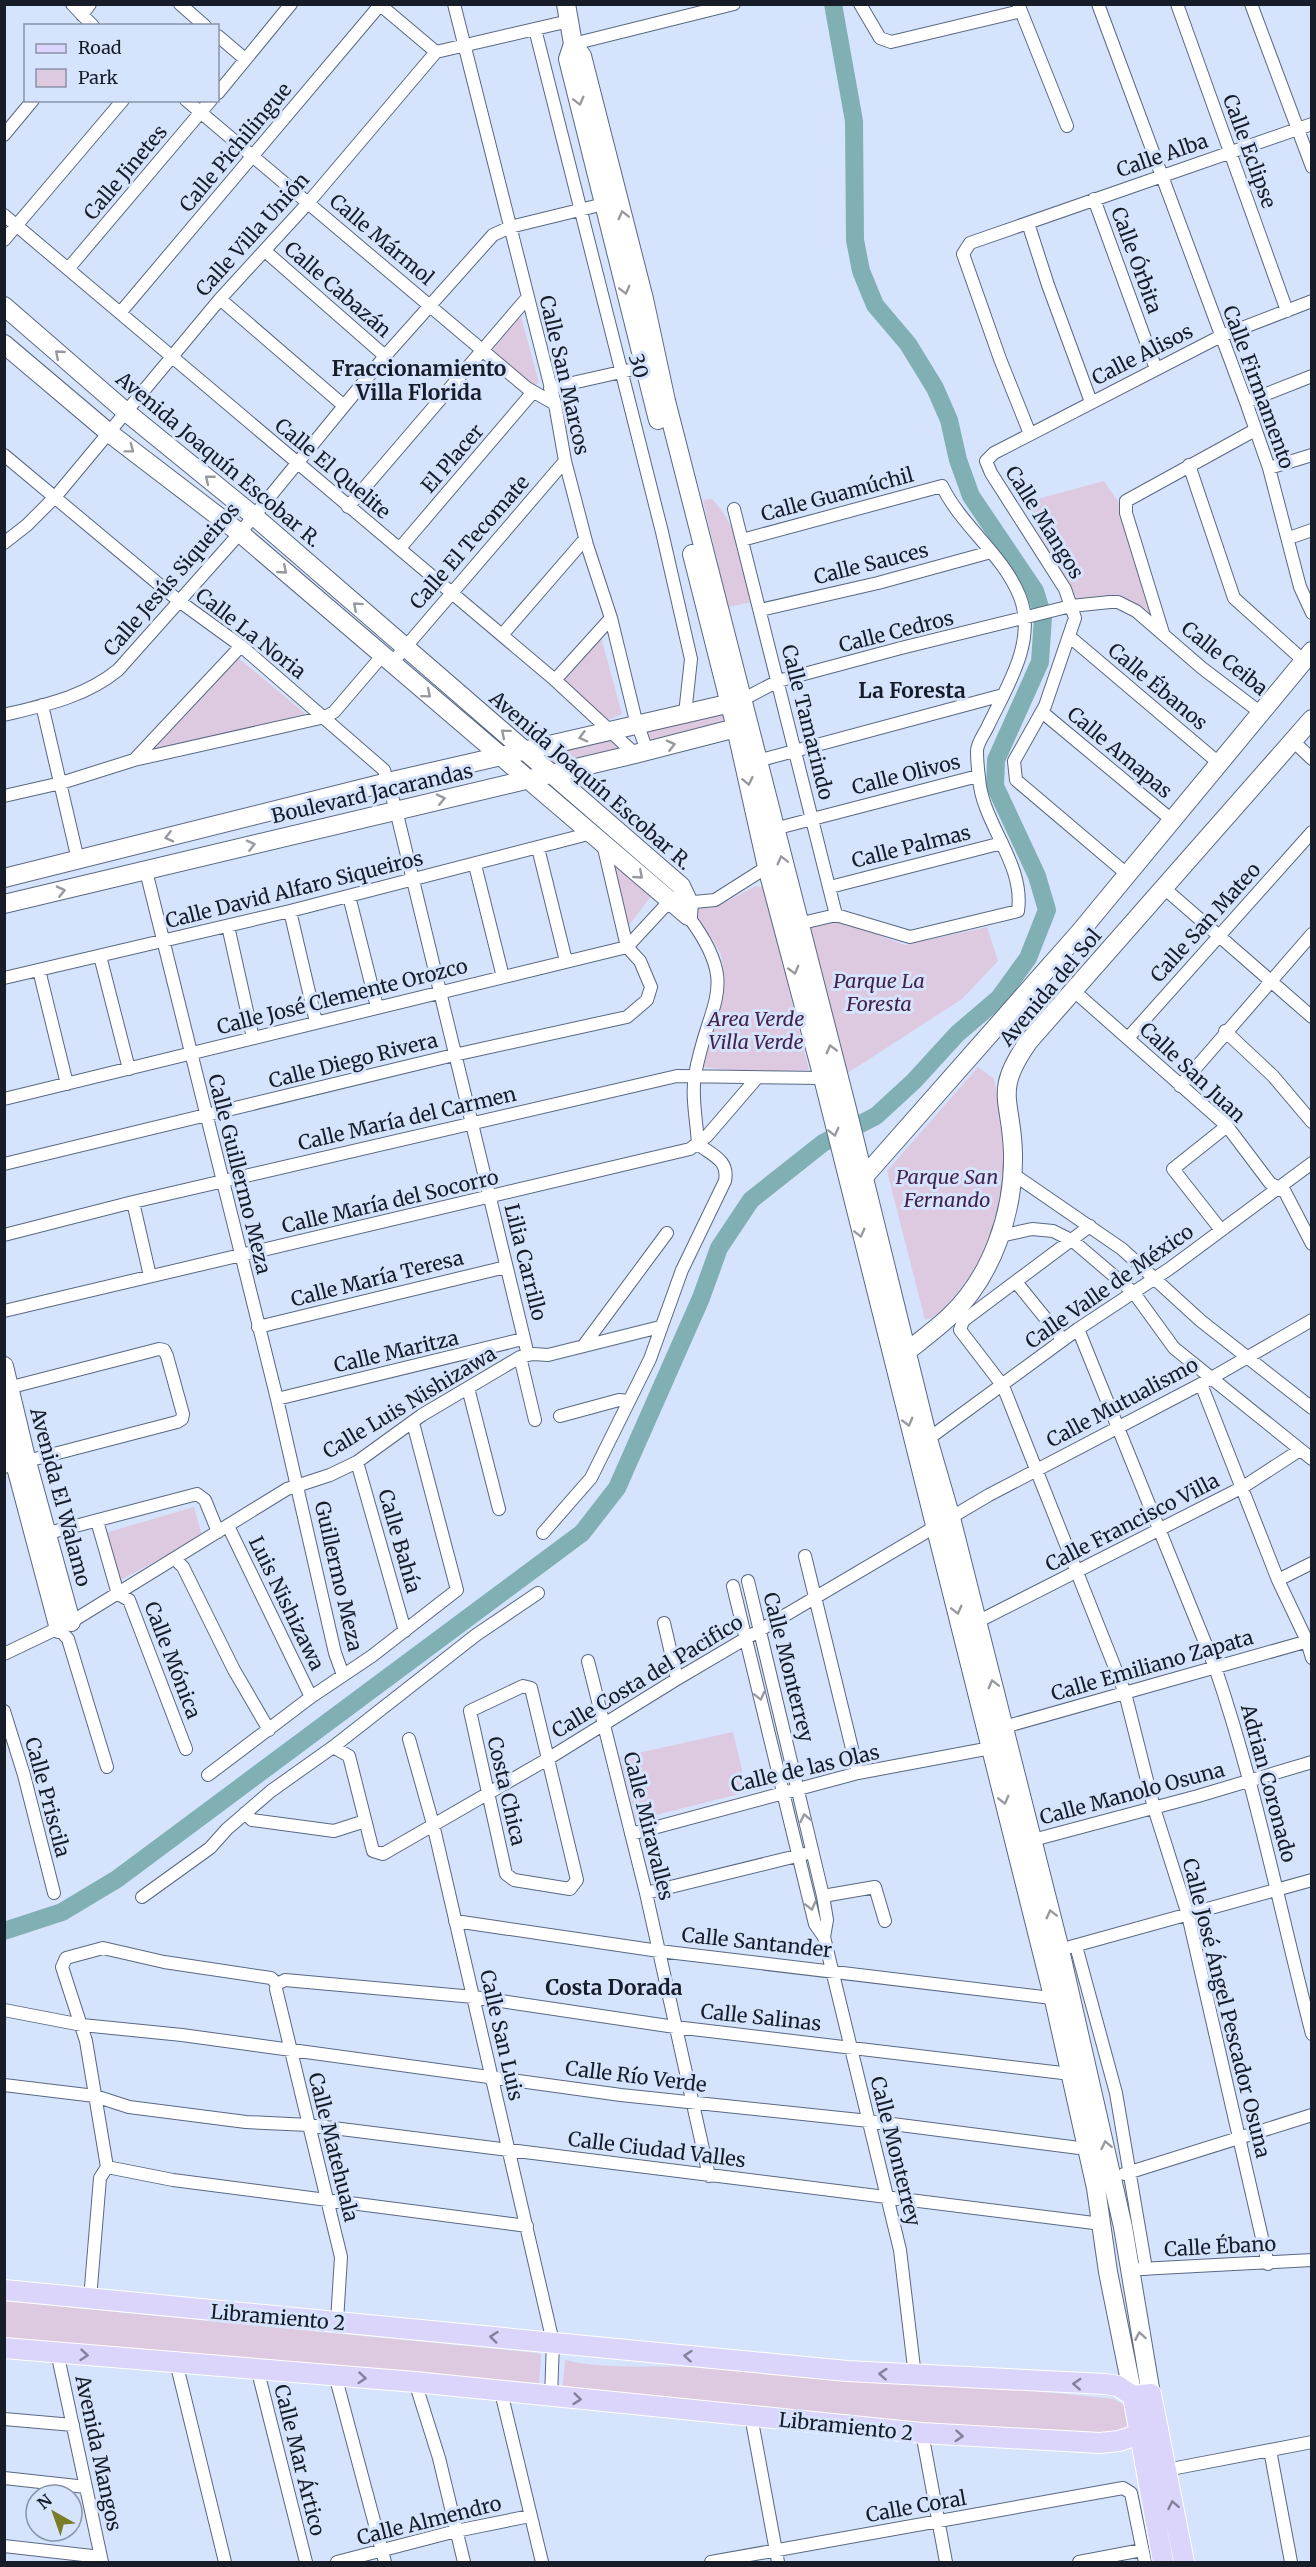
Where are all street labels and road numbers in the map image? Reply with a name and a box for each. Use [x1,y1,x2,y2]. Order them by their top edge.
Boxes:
street label: Calle Pichilingue [174,77,296,217]
street label: Calle Eclipse [1218,91,1282,211]
street label: Calle Jinetes [78,119,172,225]
street label: Calle Alba [1113,128,1211,182]
street label: Calle Villa Unión [190,167,314,301]
street label: Calle Mármol [325,188,439,290]
street label: Calle Órbita [1106,203,1169,317]
street label: Calle Cabazán [279,236,397,342]
street label: Calle San Marcos [534,293,596,457]
street label: Calle Firmamento [1218,302,1300,472]
street label: Calle Alisos [1087,318,1197,390]
street label: 30 [624,351,654,381]
street label: Avenida Joaquín Escobar R. [111,365,327,552]
street label: Calle El Quelite [270,412,396,524]
street label: El Placer [415,419,489,497]
street label: Calle Mangos [1000,461,1090,583]
street label: Calle Guamúchil [758,462,916,526]
street label: Calle El Tecomate [404,470,534,614]
street label: Calle Jesús Siqueiros [98,497,244,661]
street label: Calle Sauces [811,537,931,589]
street label: Calle La Noria [191,582,311,684]
street label: Calle Cedros [836,605,956,657]
street label: Calle Ceiba [1177,616,1273,701]
street label: Calle Ébanos [1103,636,1214,735]
street label: Calle Tamarindo [777,642,839,803]
street label: Avenida Joaquín Escobar R. [484,685,697,875]
street label: Calle Amapas [1062,701,1178,803]
street label: Calle Olivos [849,748,963,800]
street label: Boulevard Jacarandas [269,758,475,828]
street label: Calle Palmas [849,819,973,873]
street label: Calle David Alfaro Siqueiros [163,845,425,933]
street label: Calle San Mateo [1145,857,1266,987]
street label: Avenida del Sol [993,923,1106,1051]
street label: Calle José Clemente Orozco [214,953,470,1039]
street label: Calle San Juan [1135,1017,1251,1127]
street label: Calle Diego Rivera [266,1027,440,1093]
street label: Calle Guillermo Meza [203,1071,277,1277]
street label: Calle María del Carmen [295,1081,519,1155]
street label: Calle María del Socorro [279,1164,501,1238]
street label: Lilia Carrillo [499,1201,553,1323]
street label: Calle Valle de México [1020,1218,1198,1354]
street label: Calle María Teresa [288,1244,466,1312]
street label: Calle Maritza [331,1324,461,1377]
street label: Calle Luis Nishizawa [318,1340,500,1464]
street label: Calle Mutualismo [1042,1351,1202,1453]
street label: Avenida El Walamo [25,1404,97,1589]
street label: Calle Francisco Villa [1041,1467,1223,1577]
street label: Calle Bahía [373,1486,427,1596]
street label: Guillermo Meza [310,1498,369,1654]
street label: Luis Nishizawa [244,1532,330,1674]
street label: Calle Monterrey [758,1590,820,1745]
street label: Calle Mónica [139,1598,207,1722]
street label: Calle Costa del Pacifico [547,1609,747,1743]
street label: Calle Emiliano Zapata [1048,1624,1256,1706]
street label: Adrian Coronado [1236,1700,1302,1865]
street label: Calle Priscila [20,1734,76,1860]
street label: Costa Chica [482,1734,532,1848]
street label: Calle de las Olas [728,1739,882,1797]
street label: Calle Miravalles [618,1749,680,1903]
street label: Calle Manolo Osuna [1037,1756,1227,1830]
street label: Calle José Ángel Pescador Osuna [1178,1855,1278,2161]
street label: Calle Santander [681,1922,833,1962]
street label: Calle San Luis [475,1967,529,2103]
street label: Calle Salinas [699,1998,823,2036]
street label: Calle Río Verde [564,2055,708,2097]
street label: Calle Matehuala [303,2070,365,2224]
street label: Calle Monterrey [865,2074,927,2229]
street label: Calle Ciudad Valles [567,2126,747,2172]
street label: Calle Ébano [1163,2229,1277,2261]
street label: Libramiento 2 [210,2299,346,2335]
street label: Avenida Mangos [70,2372,128,2533]
street label: Calle Mar Ártico [269,2381,333,2539]
street label: Libramiento 2 [777,2407,915,2445]
street label: Calle Coral [864,2485,968,2527]
street label: Calle Almendro [354,2490,504,2550]

